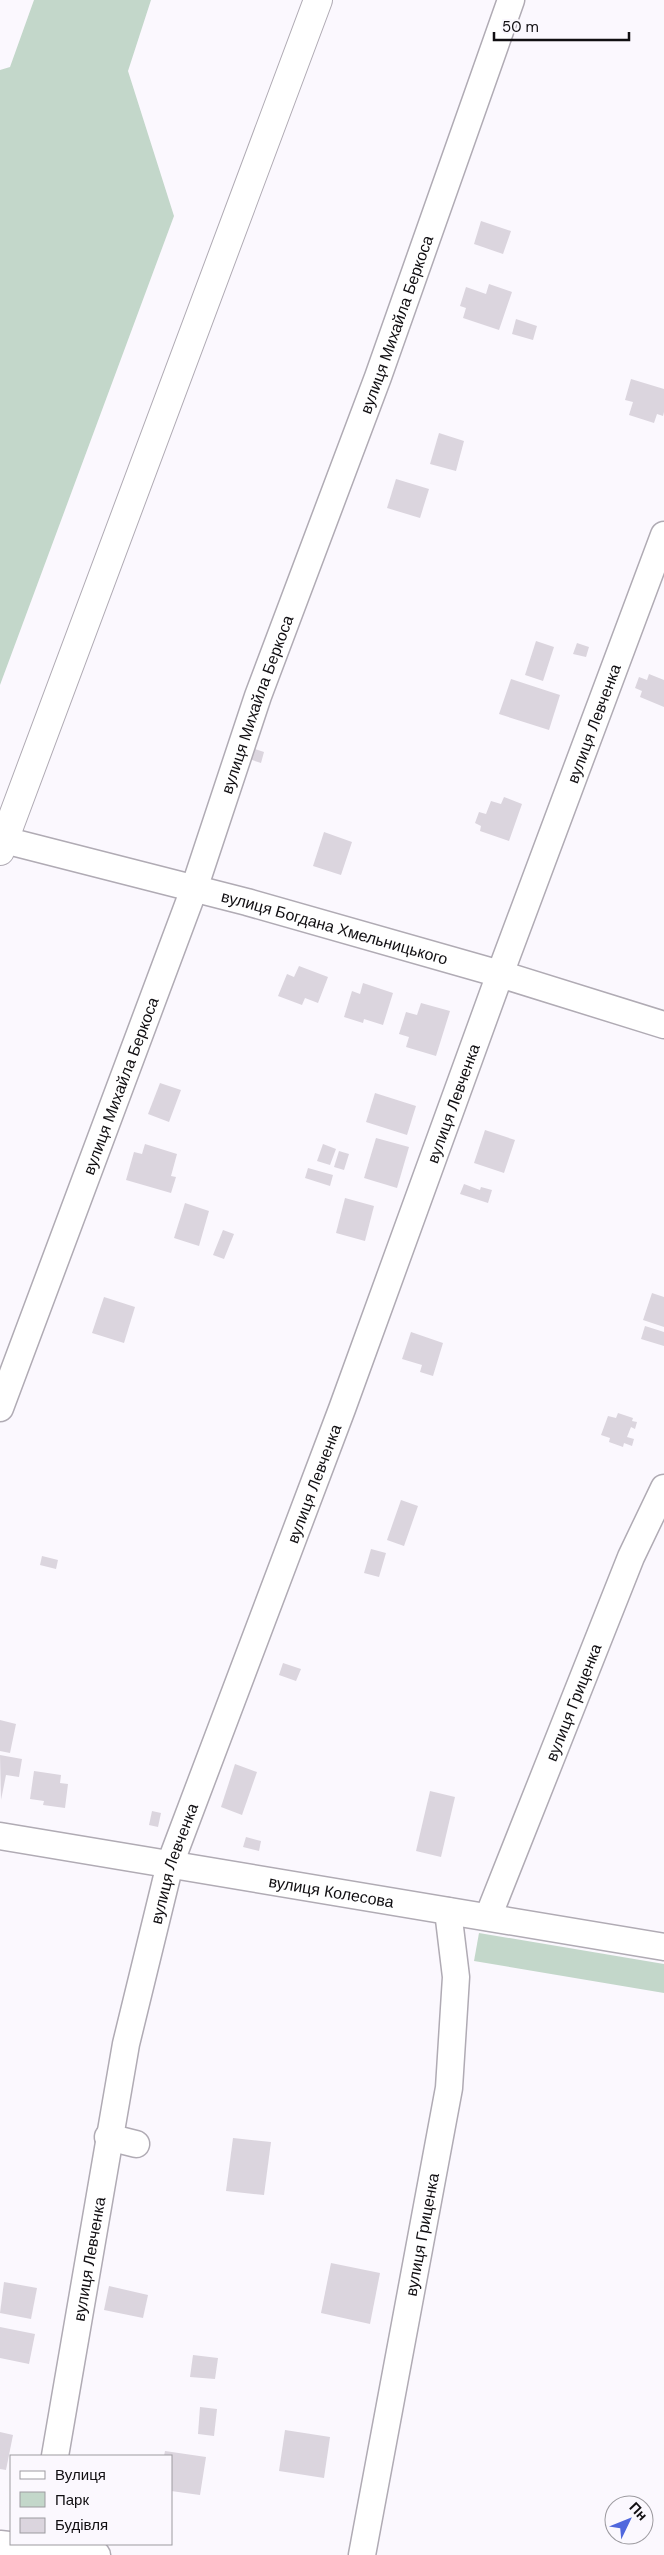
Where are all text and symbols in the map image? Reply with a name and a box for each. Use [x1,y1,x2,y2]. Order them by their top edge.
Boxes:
scale bar [494,10,629,42]
text: 50 m [502,17,539,37]
street label: вулиця Михайла Беркоса [355,232,438,416]
street label: вулиця Михайла Беркоса [216,612,298,796]
street label: вулиця Левченка [562,661,625,786]
street label: вулиця Богдана Хмельницького [219,885,450,969]
street label: вулиця Михайла Беркоса [78,994,163,1177]
street label: вулиця Левченка [422,1041,484,1166]
street label: вулиця Левченка [282,1421,346,1546]
street label: вулиця Гриценка [540,1640,606,1764]
street label: вулиця Левченка [145,1800,203,1926]
street label: вулиця Колесова [267,1871,396,1912]
street label: вулиця Гриценка [400,2171,443,2298]
street label: вулиця Левченка [68,2195,110,2323]
legend [10,2455,172,2545]
text: Вулиця [55,2465,106,2485]
text: Парк [55,2490,89,2510]
north arrow [604,2495,654,2545]
text: Пн [626,2498,651,2524]
text: Будівля [55,2515,108,2535]

